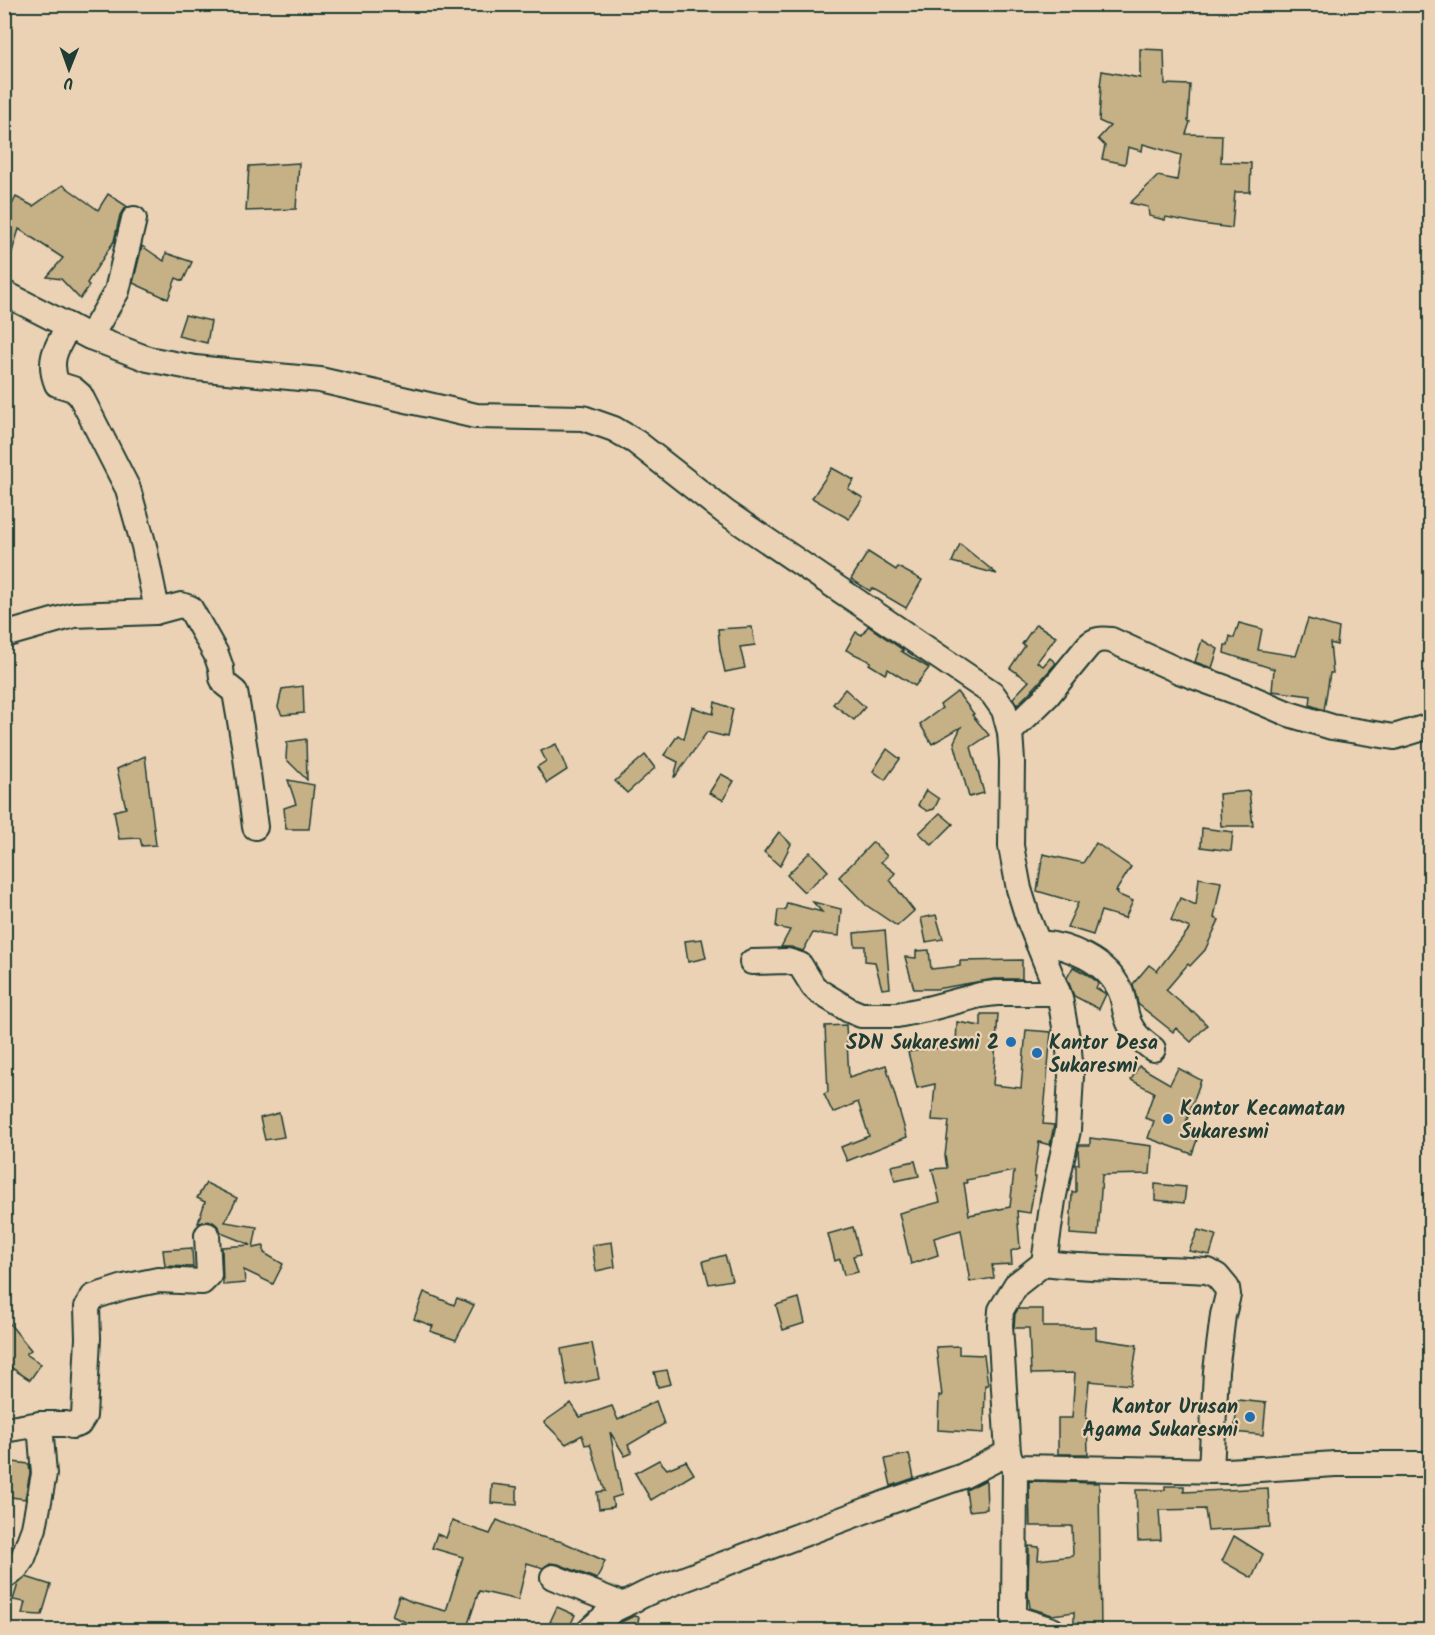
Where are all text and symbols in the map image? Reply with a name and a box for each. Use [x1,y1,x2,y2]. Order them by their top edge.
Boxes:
north arrow [39,39,99,99]
text: U [63,70,74,95]
place label: SDN Sukaresmi 2 [846,1028,999,1060]
place label: Kantor Desa Sukaresmi [1049,1028,1158,1083]
marker: SDN Sukaresmi 2 [1004,1035,1018,1049]
marker: Kantor Desa Sukaresmi [1030,1046,1044,1060]
place label: Kantor Kecamatan Sukaresmi [1180,1094,1345,1149]
marker: Kantor Kecamatan Sukaresmi [1161,1112,1175,1126]
place label: Kantor Urusan Agama Sukaresmi [1083,1392,1239,1447]
marker: Kantor Urusan Agama Sukaresmi [1243,1410,1257,1424]

